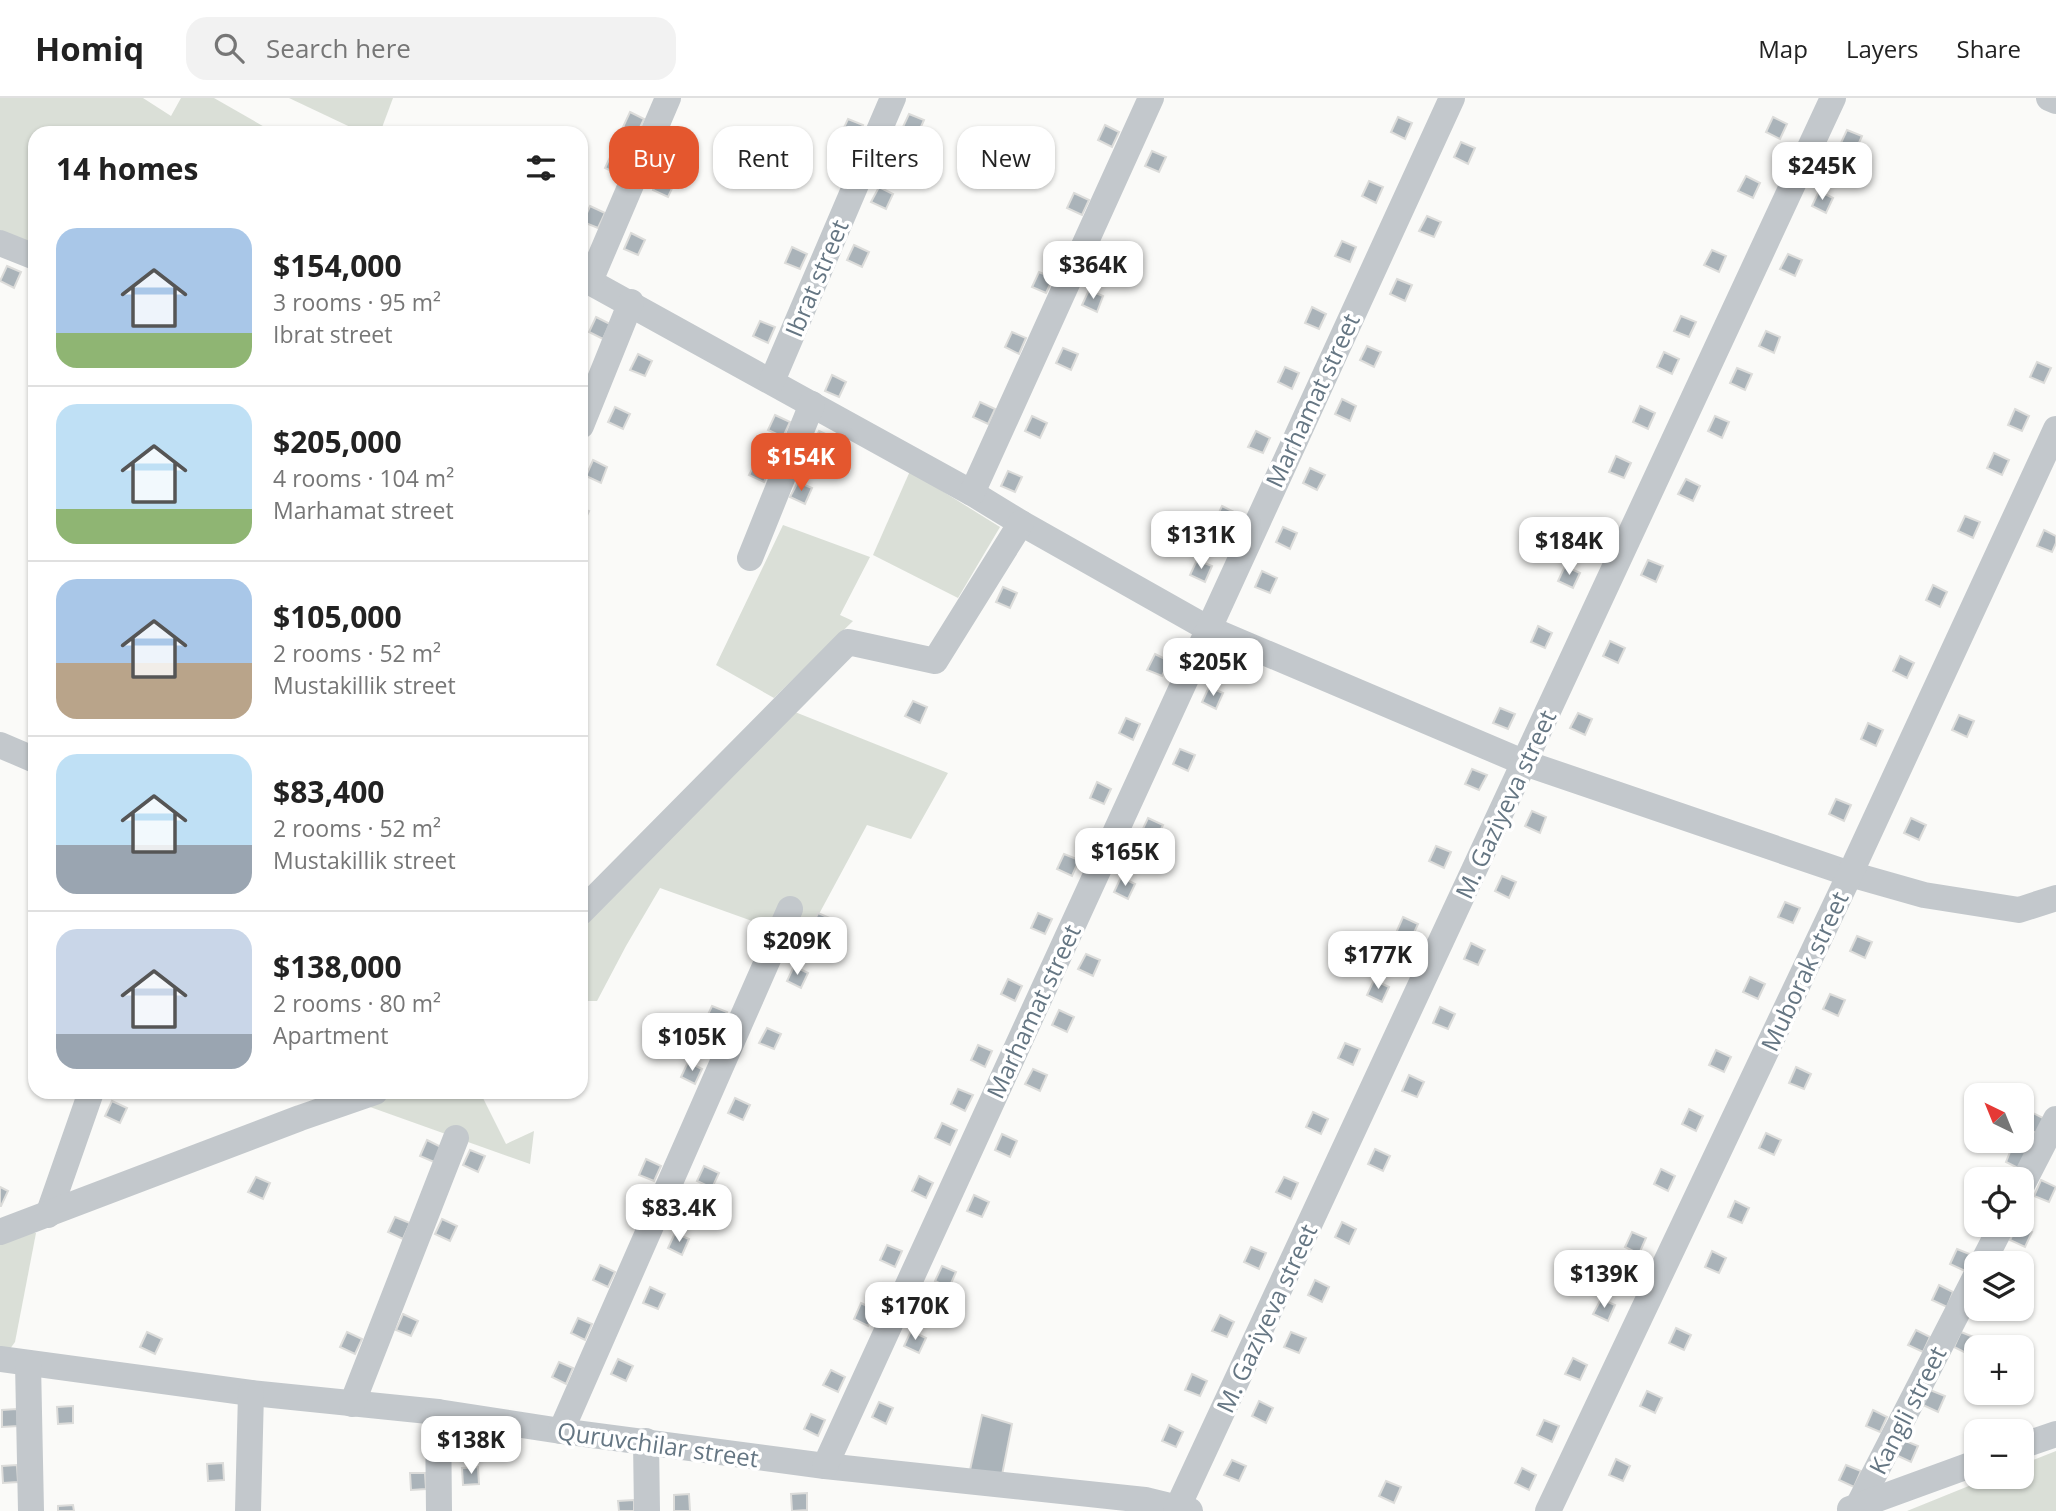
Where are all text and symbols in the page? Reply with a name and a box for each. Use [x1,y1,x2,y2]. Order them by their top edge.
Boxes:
search box [186,17,676,80]
text: Homiq [35,26,144,71]
icon: search [210,29,248,67]
text: Search here [266,30,411,66]
text: Map [1758,32,1808,65]
text: Layers [1846,32,1919,65]
text: Share [1957,32,2021,65]
chip: Buy [609,126,699,189]
chip: Rent [713,126,813,189]
chip: Filters [827,126,943,189]
chip: New [957,126,1055,189]
pin: $245K [1773,142,1871,202]
text: 14 homes [56,148,199,189]
icon: filters [522,149,560,187]
text: $245K [1788,149,1856,181]
street label: Ibrat street [776,214,856,342]
pin: $364K [1044,242,1142,301]
text: $154,000 [273,245,402,286]
text: $364K [1059,248,1127,280]
icon: home [112,256,196,340]
text: 3 rooms · 95 m² [273,286,441,318]
street label: Marhamat street [1257,308,1367,492]
text: Ibrat street [273,318,392,350]
text: $205,000 [273,421,402,462]
icon: home [112,432,196,516]
pin: $154K [752,434,850,493]
text: $154K [767,440,835,472]
text: 4 rooms · 104 m² [273,462,454,494]
text: Marhamat street [273,494,454,526]
pin: $131K [1152,512,1250,571]
text: $131K [1167,518,1235,550]
pin: $184K [1520,518,1618,577]
text: $184K [1535,524,1603,556]
text: $105,000 [273,596,402,637]
icon: home [112,607,196,691]
text: 2 rooms · 52 m² [273,637,441,669]
pin: $205K [1164,638,1262,698]
text: $205K [1179,645,1247,677]
text: Mustakillik street [273,669,456,701]
street label: M. Gaziyeva street [1447,704,1563,904]
text: $83,400 [273,771,384,812]
icon: home [112,782,196,866]
text: 2 rooms · 52 m² [273,812,441,844]
pin: $165K [1076,828,1174,888]
text: $165K [1091,835,1159,867]
text: Mustakillik street [273,844,456,876]
street label: Muborak street [1753,886,1855,1056]
pin: $209K [748,918,846,977]
street label: Marhamat street [978,919,1088,1103]
text: $209K [763,924,831,956]
pin: $177K [1329,932,1427,991]
text: $177K [1344,938,1412,970]
text: $138,000 [273,946,402,987]
icon: home [112,957,196,1041]
text: 2 rooms · 80 m² [273,987,441,1019]
pin: $105K [643,1014,741,1073]
text: Apartment [273,1019,389,1051]
text: $105K [658,1020,726,1052]
north arrow [1964,1083,2034,1153]
map controls [1964,1083,2034,1489]
button: locate [1964,1167,2034,1237]
pin: $83.4K [622,1184,736,1244]
text: $83.4K [642,1191,716,1223]
street label: M. Gaziyeva street [1208,1218,1324,1418]
pin: $139K [1555,1250,1653,1310]
button: layers [1964,1251,2034,1321]
text: $139K [1570,1257,1638,1289]
pin: $170K [866,1282,964,1342]
text: $170K [881,1289,949,1321]
button: + [1964,1335,2034,1405]
street label: Kangli street [1861,1340,1953,1480]
street label: Quruvchilar street [555,1414,761,1474]
pin: $138K [422,1416,520,1476]
button: − [1964,1419,2034,1489]
text: $138K [437,1423,505,1455]

